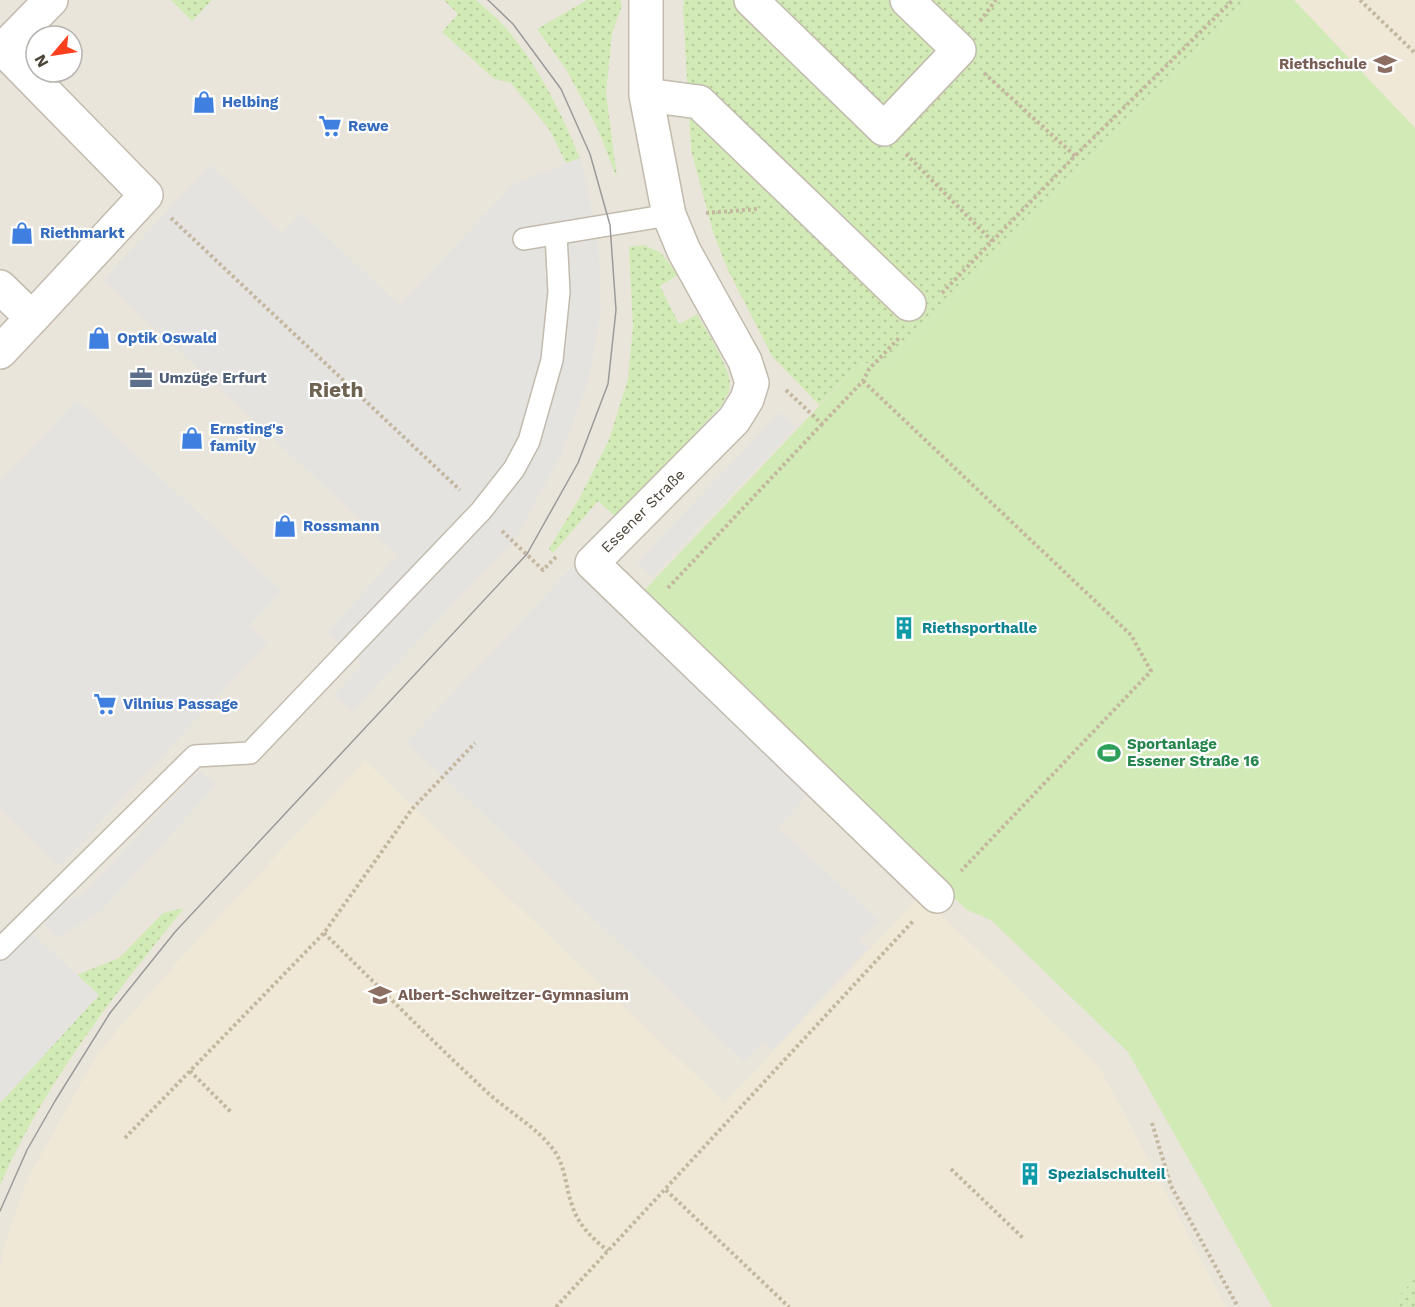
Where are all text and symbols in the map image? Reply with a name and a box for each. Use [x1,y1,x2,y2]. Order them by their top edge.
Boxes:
north arrow [24,24,84,84]
text: N [30,51,53,71]
school or university icon: Riethschule [1372,51,1398,77]
place label: Riethschule [1279,55,1367,73]
shop icon: Helbing [191,89,217,115]
place label: Helbing [222,93,279,111]
supermarket icon: Rewe [317,113,343,139]
place label: Rewe [348,117,389,135]
shop icon: Riethmarkt [9,220,35,246]
place label: Riethmarkt [40,224,125,242]
shop icon: Optik Oswald [86,325,112,351]
place label: Optik Oswald [117,329,217,347]
office icon: Umzüge Erfurt [128,365,154,391]
place label: Umzüge Erfurt [159,369,267,387]
district label: Rieth [308,377,364,402]
place label: Ernsting's family [210,420,284,455]
shop icon: Ernsting's family [179,425,205,451]
street label: Essener Straße [597,465,689,557]
shop icon: Rossmann [272,513,298,539]
place label: Rossmann [303,517,380,535]
building icon: Riethsporthalle [891,615,917,641]
place label: Riethsporthalle [922,619,1037,637]
supermarket icon: Vilnius Passage [92,691,118,717]
place label: Vilnius Passage [123,695,239,713]
place label: Sportanlage Essener Straße 16 [1127,735,1259,770]
sports icon: Sportanlage Essener Straße 16 [1096,740,1122,766]
school or university icon: Albert-Schweitzer-Gymnasium [367,982,393,1008]
place label: Albert-Schweitzer-Gymnasium [398,986,629,1004]
building icon: Spezialschulteil [1017,1161,1043,1187]
place label: Spezialschulteil [1048,1165,1166,1183]

